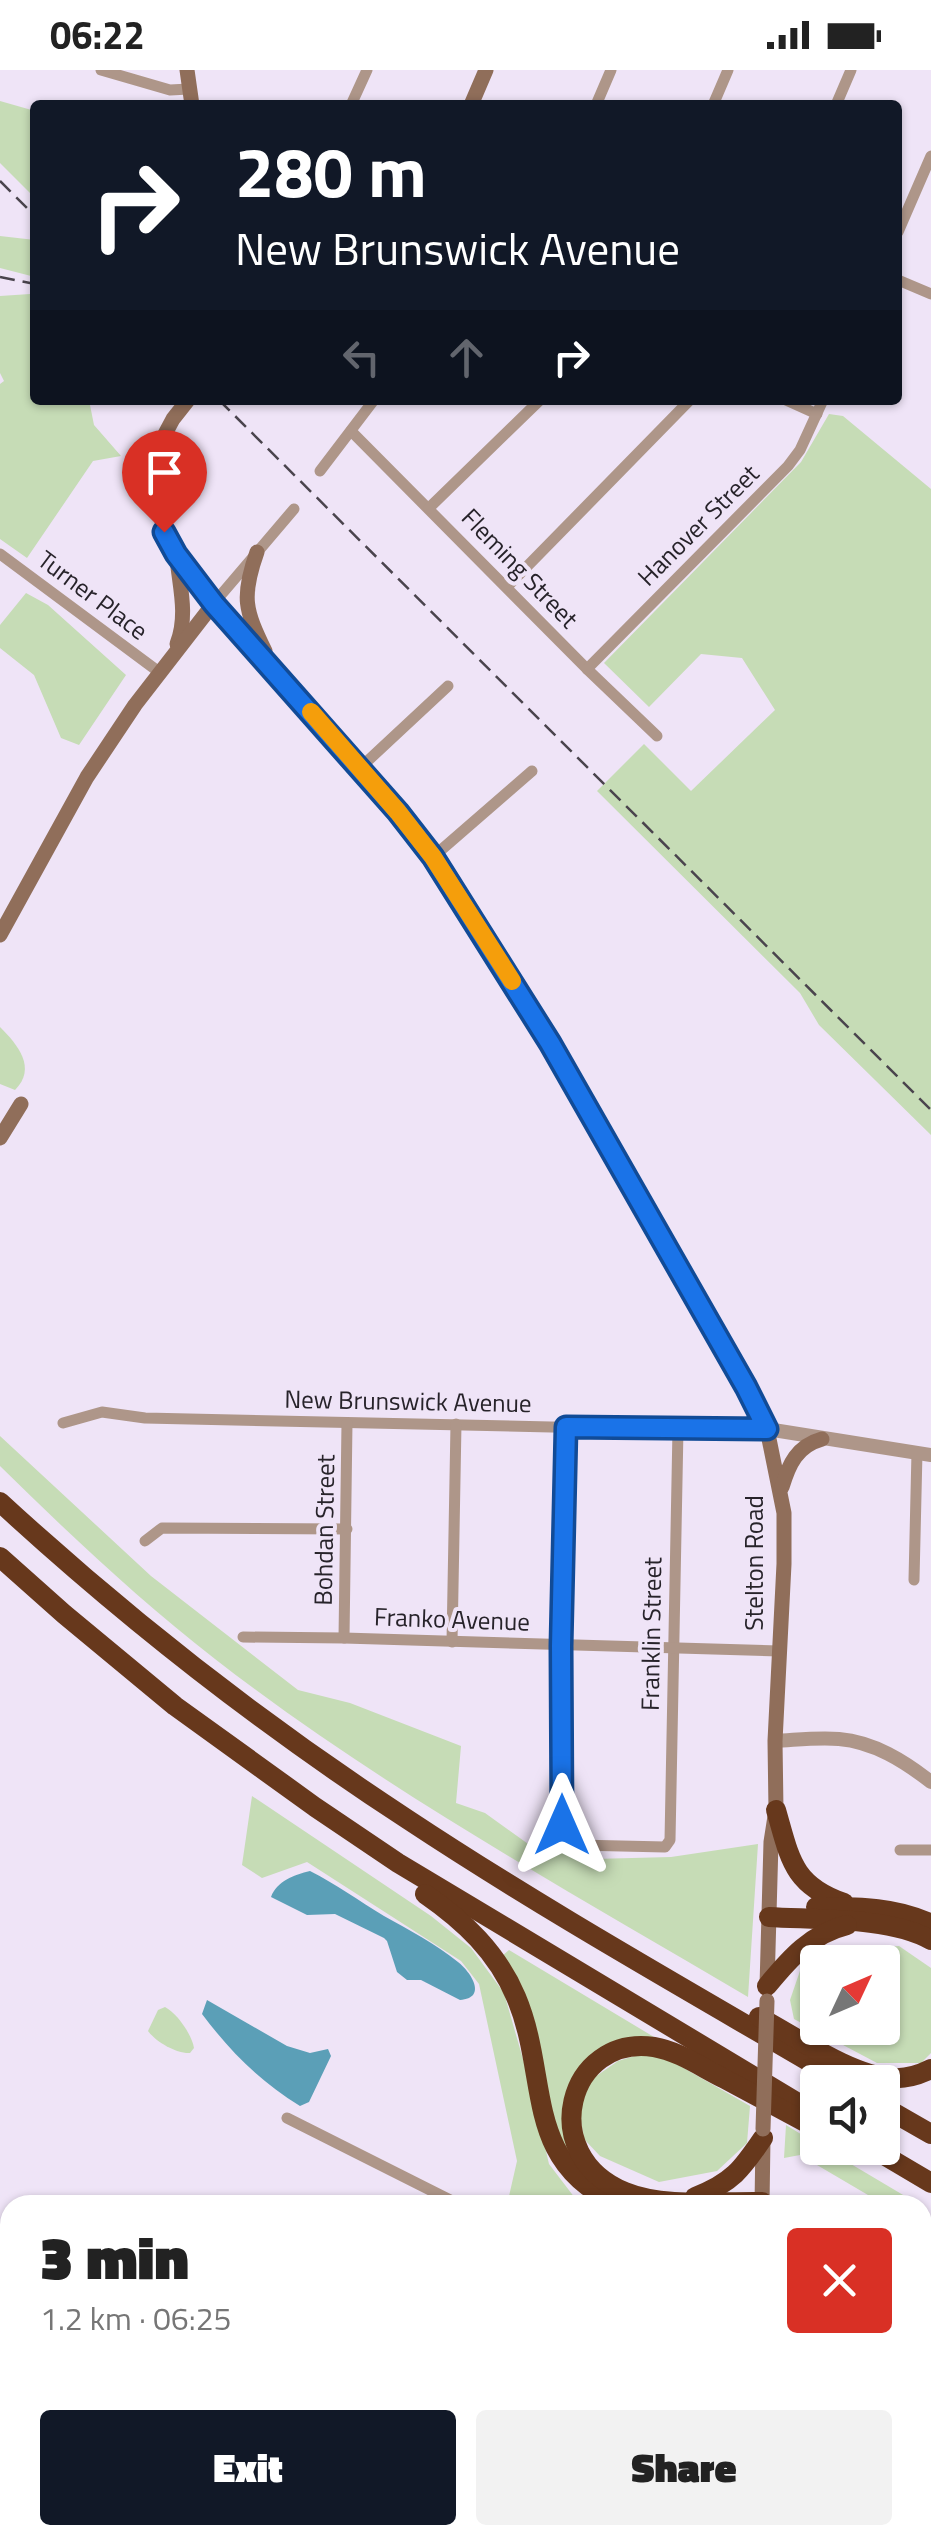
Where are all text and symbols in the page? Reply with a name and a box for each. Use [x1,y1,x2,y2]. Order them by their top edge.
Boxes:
text: 06:22 [50,6,145,64]
text: 280 m [235,118,427,224]
icon: right [70,140,200,270]
text: New Brunswick Avenue [235,214,680,282]
icon: left [334,330,389,385]
icon: ahead [439,330,494,385]
icon: right [544,330,599,385]
pin [122,430,207,533]
icon: arrive [137,445,192,500]
street label: Hanover Street [628,455,768,595]
street label: Fleming Street [453,499,587,637]
street label: Turner Place [30,541,156,649]
street label: New Brunswick Avenue [284,1380,532,1422]
street label: Bohdan Street [304,1454,344,1606]
street label: Stelton Road [735,1495,773,1631]
street label: Franklin Street [631,1557,671,1711]
street label: Franko Avenue [373,1597,531,1641]
position arrow [510,1773,614,1877]
north arrow [800,1945,900,2045]
map controls [800,1945,900,2165]
button: sound [800,2065,900,2165]
text: 3 min [40,2211,189,2302]
button: close [787,2228,892,2333]
text: 1.2 km · 06:25 [40,2294,232,2342]
button: Exit [40,2410,456,2525]
button: Share [476,2410,892,2525]

